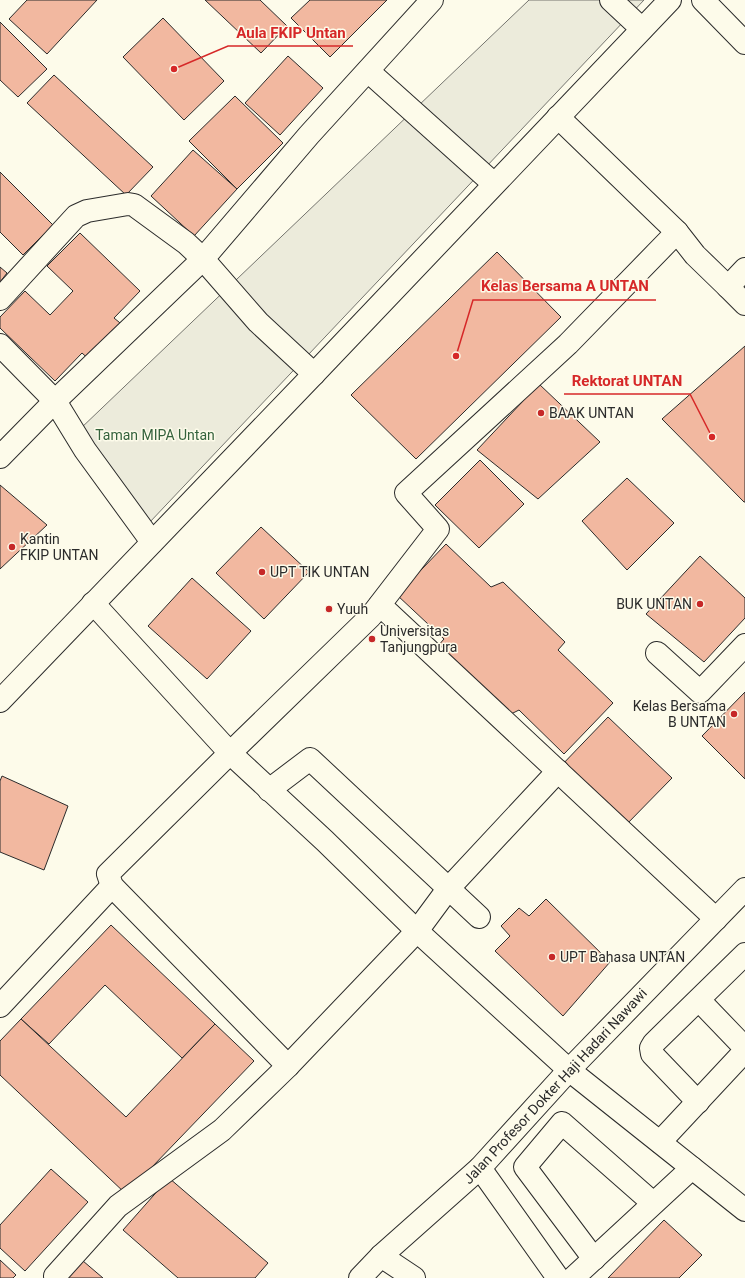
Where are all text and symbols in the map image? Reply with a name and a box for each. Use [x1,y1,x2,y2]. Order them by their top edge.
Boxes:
callout: Aula FKIP Untan [228,19,353,46]
text: Aula FKIP Untan [236,24,346,42]
callout: Kelas Bersama A UNTAN [473,273,656,300]
text: Kelas Bersama A UNTAN [481,277,649,295]
callout: Rektorat UNTAN [564,367,690,394]
text: Rektorat UNTAN [572,372,682,390]
place label: BAAK UNTAN [549,405,634,421]
marker: BAAK UNTAN [536,408,546,418]
park label: Taman MIPA Untan [95,427,215,443]
place label: Kantin FKIP UNTAN [20,531,98,563]
marker: Kantin FKIP UNTAN [7,542,17,552]
place label: UPT TIK UNTAN [270,564,369,580]
marker: UPT TIK UNTAN [257,567,267,577]
place label: BUK UNTAN [616,596,692,612]
marker: BUK UNTAN [695,599,705,609]
place label: Yuuh [337,601,368,617]
marker: Yuuh [324,604,334,614]
place label: Universitas Tanjungpura [380,623,457,655]
marker: Universitas Tanjungpura [367,634,377,644]
place label: Kelas Bersama B UNTAN [633,698,726,730]
marker: Kelas Bersama B UNTAN [729,709,739,719]
place label: UPT Bahasa UNTAN [560,949,685,965]
marker: UPT Bahasa UNTAN [547,952,557,962]
street label: Jalan Profesor Dokter Haji Hadari Nawawi [460,985,650,1187]

